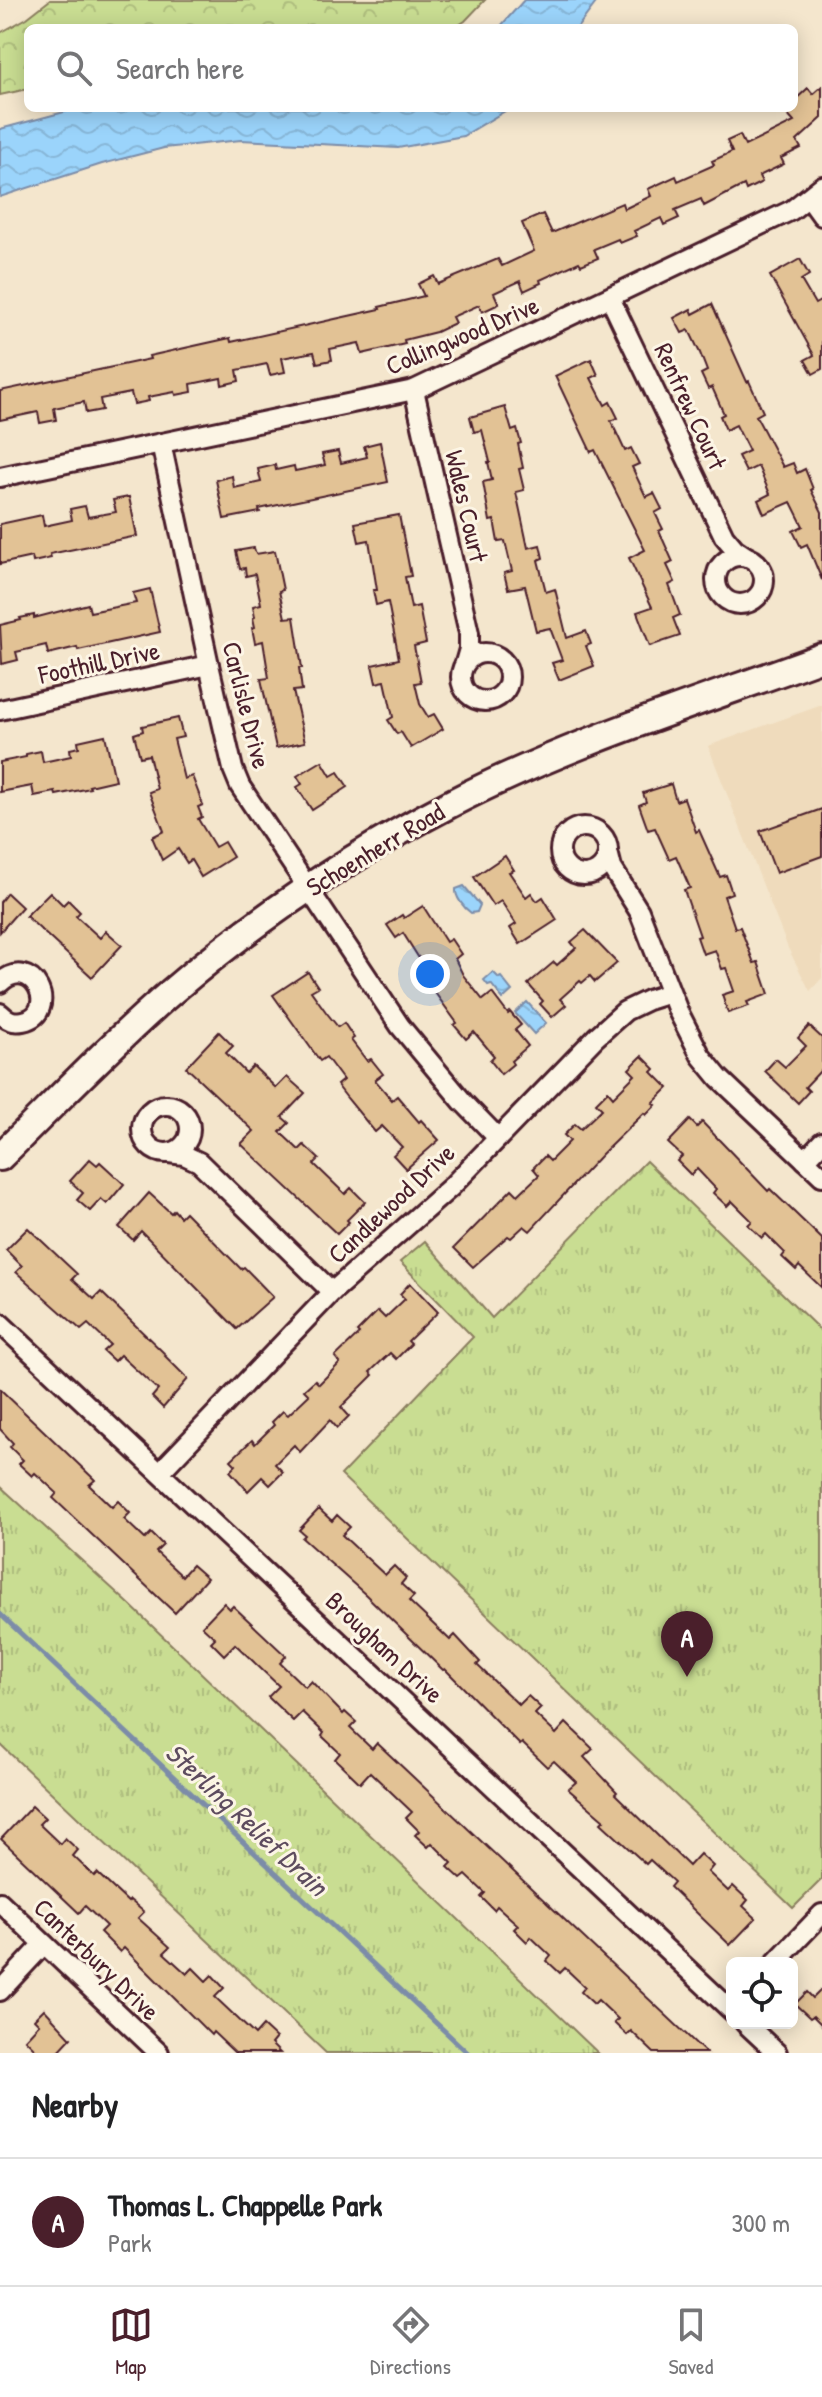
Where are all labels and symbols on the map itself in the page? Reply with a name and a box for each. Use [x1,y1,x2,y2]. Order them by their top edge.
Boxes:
street label: Collingwood Drive [380,287,544,383]
street label: Renfrew Court [646,337,736,476]
street label: Wales Court [437,447,497,566]
street label: Foothill Drive [34,632,163,692]
street label: Carlisle Drive [214,638,280,772]
street label: Schoenherr Road [299,794,451,904]
your location [410,954,450,994]
street label: Candlewood Drive [320,1135,462,1271]
street label: Brougham Drive [318,1583,452,1711]
pin: A [661,1611,713,1677]
water label: Sterling Relief Drain [158,1734,338,1906]
street label: Canterbury Drive [26,1890,168,2028]

